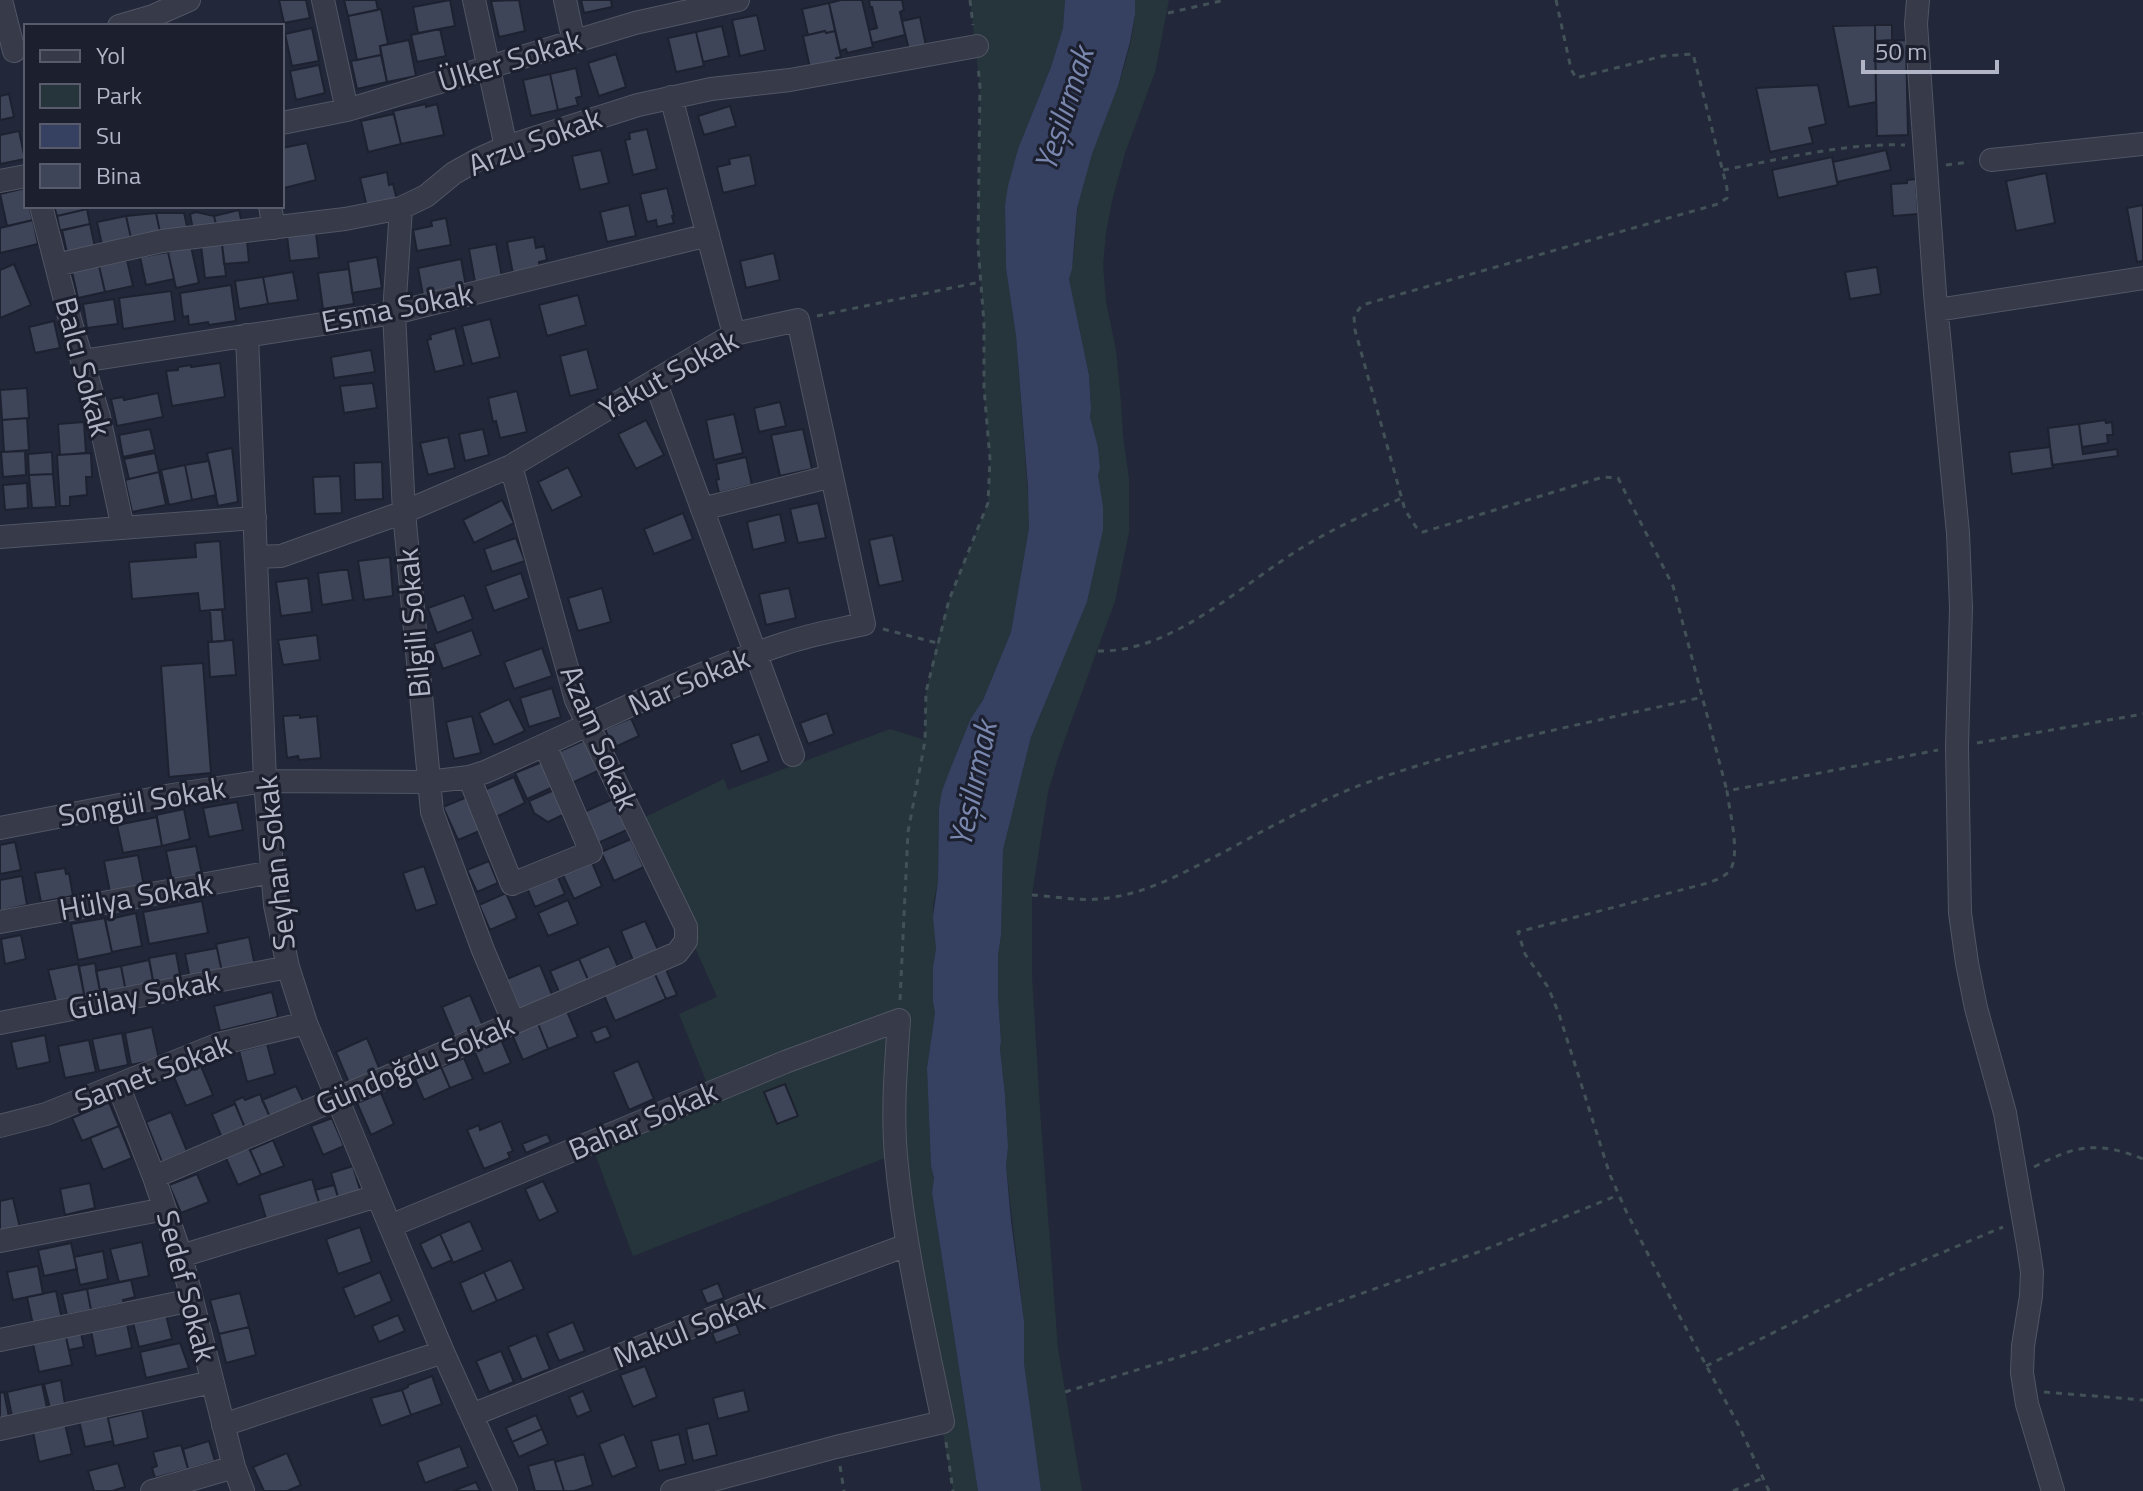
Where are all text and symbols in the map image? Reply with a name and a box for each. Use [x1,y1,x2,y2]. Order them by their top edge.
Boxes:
street label: Ülker Sokak [432,16,587,104]
legend [24,24,284,208]
scale bar [1863,24,1997,74]
text: 50 m [1875,33,1927,69]
text: Yol [96,37,125,73]
water label: Yeşilırmak [1021,37,1107,177]
text: Park [96,77,142,113]
street label: Arzu Sokak [461,94,608,188]
text: Su [96,117,122,153]
text: Bina [96,157,141,193]
street label: Esma Sokak [317,270,476,344]
street label: Balcı Sokak [43,292,125,442]
street label: Yakut Sokak [591,317,746,431]
street label: Bilgili Sokak [384,546,442,700]
street label: Nar Sokak [621,635,757,727]
street label: Azam Sokak [549,658,651,817]
water label: Yeşilırmak [935,713,1010,851]
street label: Songül Sokak [55,764,229,838]
street label: Seyhan Sokak [243,774,307,953]
street label: Hülya Sokak [56,860,216,932]
street label: Gülay Sokak [64,957,223,1031]
street label: Gündoğdu Sokak [308,1002,521,1127]
street label: Samet Sokak [68,1021,238,1123]
street label: Bahar Sokak [561,1068,724,1172]
street label: Sedef Sokak [145,1205,229,1366]
street label: Makul Sokak [606,1277,771,1379]

